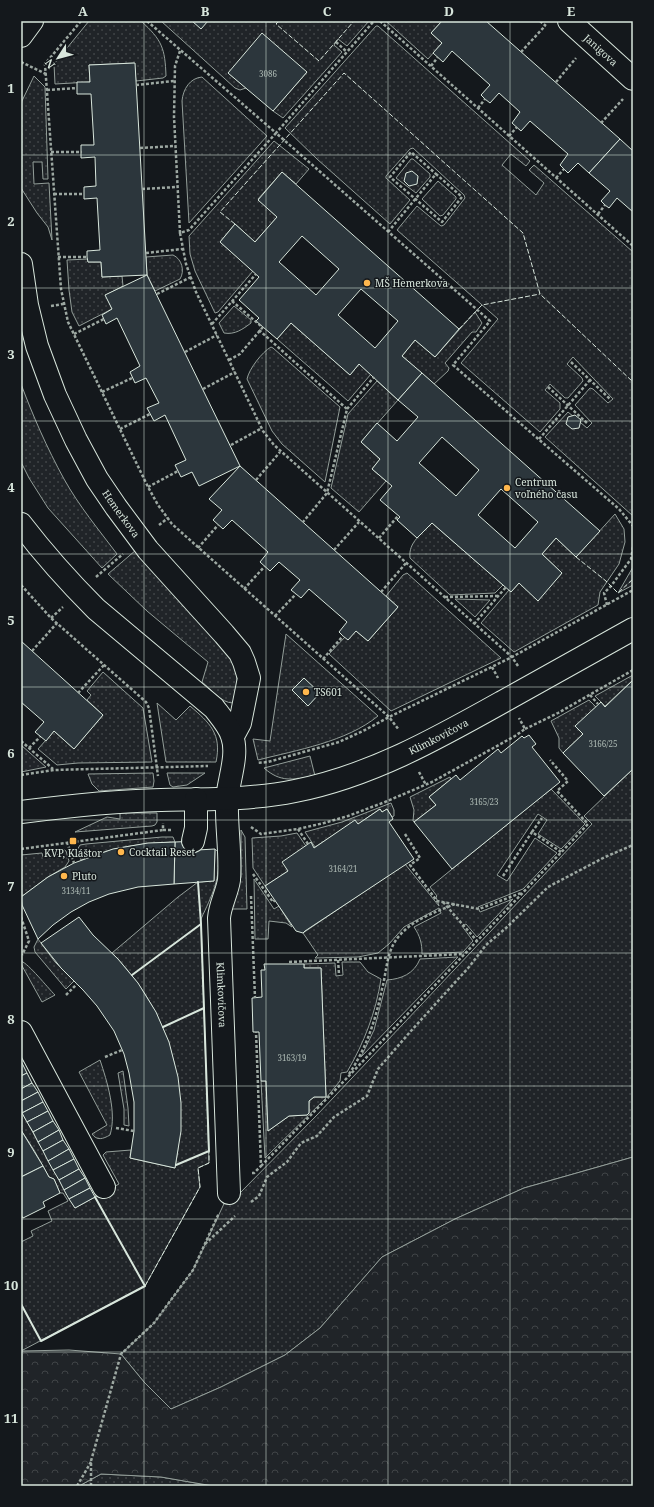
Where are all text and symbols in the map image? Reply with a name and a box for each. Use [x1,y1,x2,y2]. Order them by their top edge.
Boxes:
text: A [78,2,88,20]
text: B [201,2,210,20]
text: C [323,2,332,20]
text: D [444,2,454,20]
text: E [567,2,576,20]
street label: Janigova [580,30,621,69]
north arrow [38,38,78,78]
text: N [41,56,58,72]
house number: 3086 [259,68,277,79]
text: 1 [7,79,15,97]
text: 2 [7,212,15,230]
place label: MŠ Hemerkova [375,276,448,290]
marker: MŠ Hemerkova [362,278,372,288]
text: 3 [7,345,15,363]
place label: Centrum voľného času [515,475,578,501]
text: 4 [7,478,15,496]
marker: Centrum voľného času [502,483,512,493]
street label: Hemerkova [99,487,143,541]
text: 5 [7,611,15,629]
place label: TS601 [314,685,342,699]
marker: TS601 [301,687,311,697]
street label: Klimkovičova [406,715,471,758]
house number: 3166/25 [588,738,618,749]
text: 6 [7,744,15,762]
house number: 3165/23 [469,796,499,807]
marker: KVP, Kláštor [68,836,78,846]
place label: Cocktail Reset [129,845,195,859]
place label: KVP, Kláštor [44,846,102,860]
marker: Cocktail Reset [116,847,126,857]
house number: 3164/21 [328,863,358,874]
place label: Pluto [72,869,97,883]
marker: Pluto [59,871,69,881]
text: 7 [7,877,15,895]
house number: 3134/11 [61,885,91,896]
street label: Klimkovičova [214,962,230,1028]
text: 8 [7,1010,15,1028]
house number: 3163/19 [277,1052,307,1063]
text: 9 [7,1143,15,1161]
text: 10 [4,1276,18,1294]
text: 11 [4,1409,18,1427]

